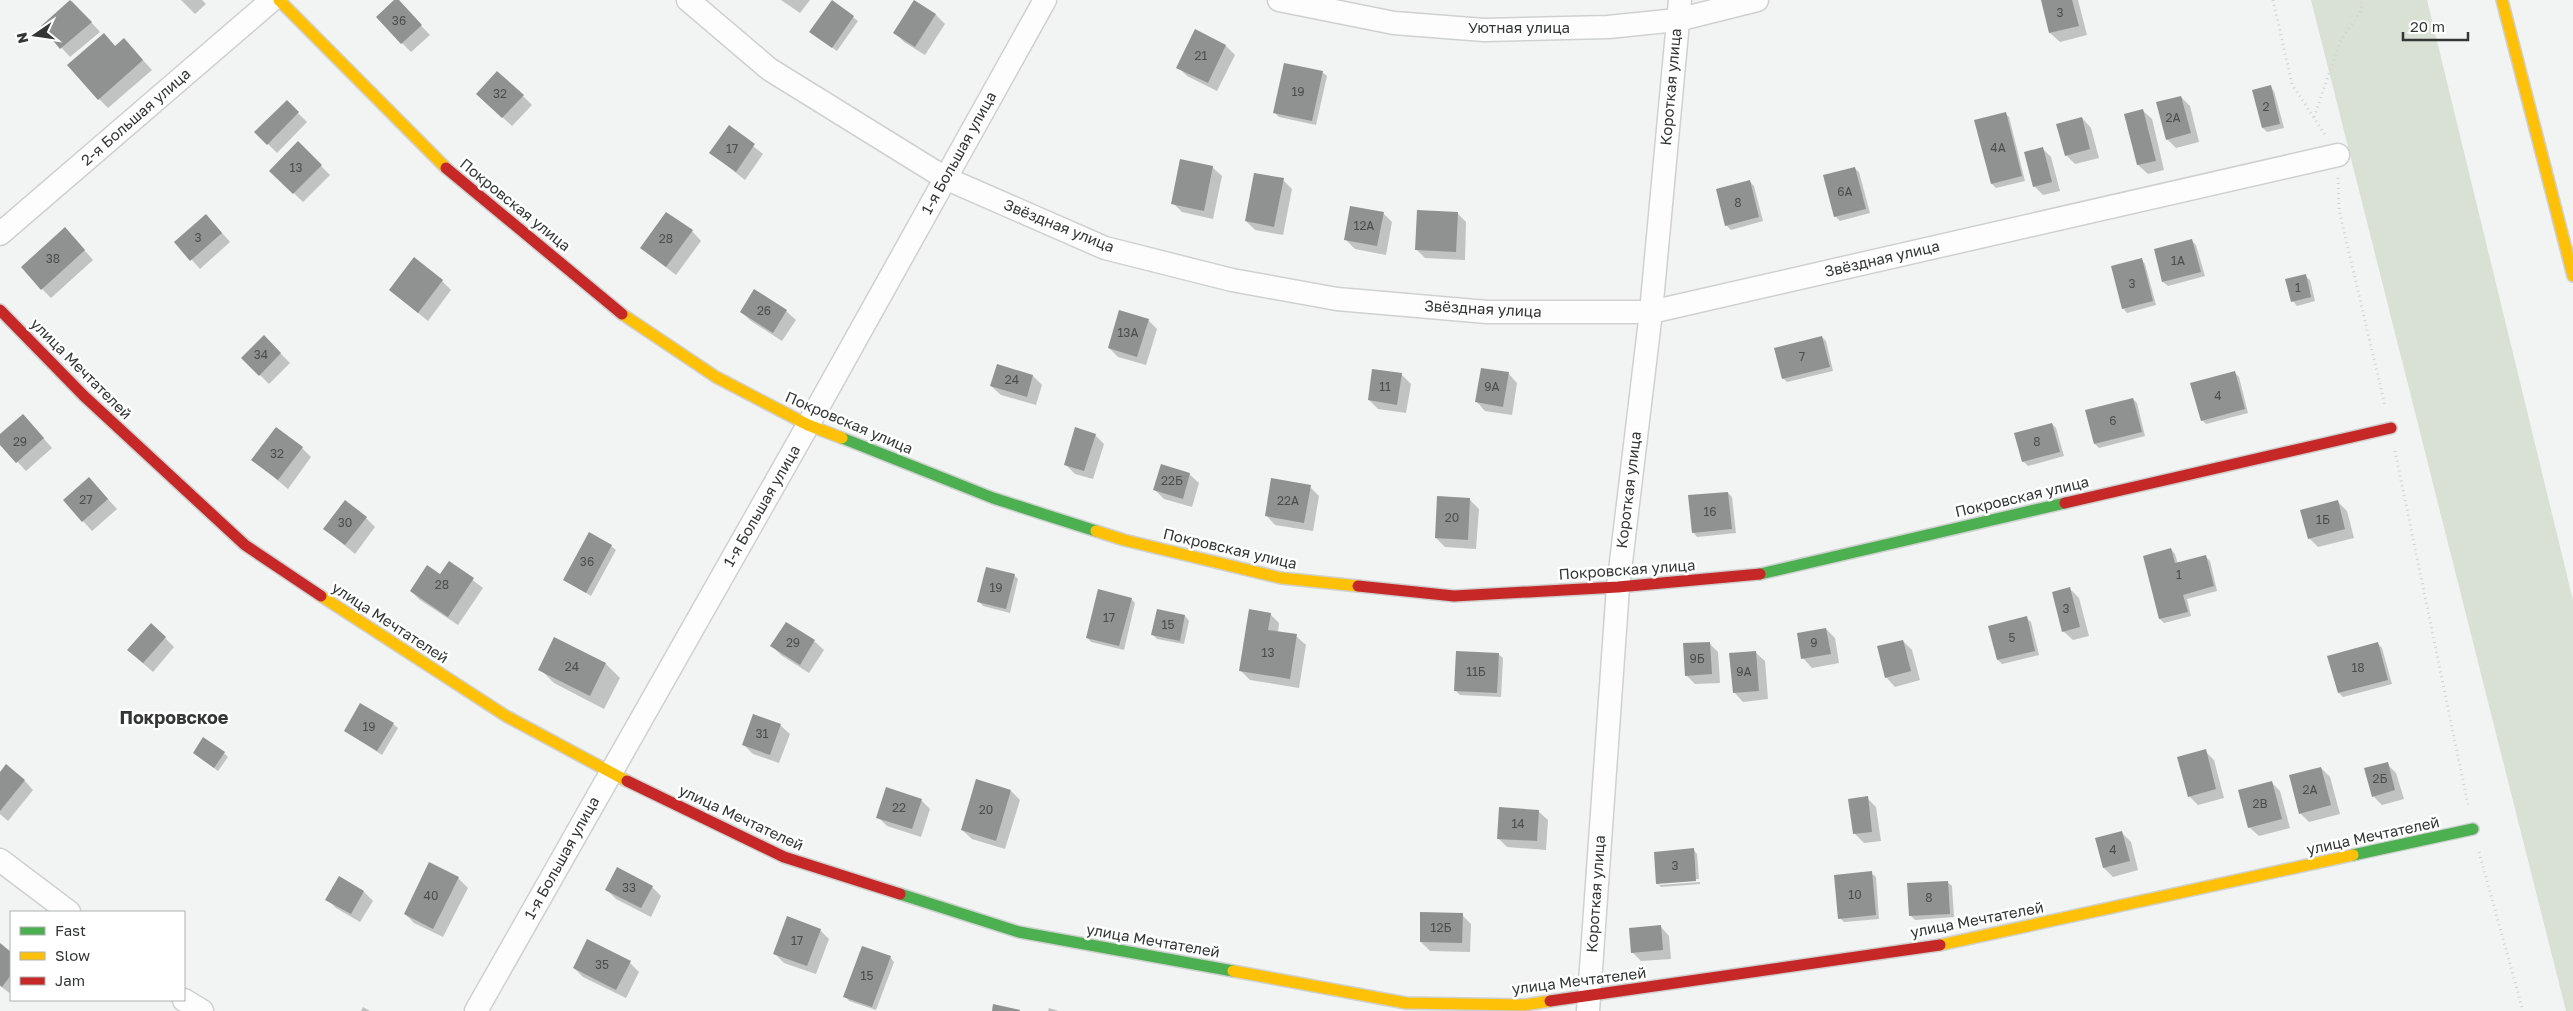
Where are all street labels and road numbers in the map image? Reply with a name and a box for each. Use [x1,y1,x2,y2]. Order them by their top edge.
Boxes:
street label: Уютная улица [1468,18,1570,36]
street label: Короткая улица [1656,27,1684,146]
street label: 2-я Большая улица [77,64,194,169]
street label: 1-я Большая улица [917,88,999,217]
street label: Покровская улица [457,154,575,254]
street label: Звёздная улица [1001,195,1117,255]
street label: Звёздная улица [1822,236,1941,280]
street label: Звёздная улица [1424,296,1542,320]
street label: улица Мечтателей [27,314,136,423]
street label: Покровская улица [783,387,916,457]
street label: Короткая улица [1612,430,1644,549]
street label: 1-я Большая улица [719,441,803,570]
street label: Покровская улица [1953,472,2091,520]
street label: Покровская улица [1161,524,1299,572]
street label: Покровская улица [1558,555,1696,583]
street label: улица Мечтателей [329,578,452,667]
street label: улица Мечтателей [676,780,807,854]
street label: 1-я Большая улица [520,793,602,922]
street label: улица Мечтателей [2305,812,2441,858]
street label: Короткая улица [1582,835,1608,953]
street label: улица Мечтателей [1909,897,2045,941]
street label: улица Мечтателей [1085,919,1221,961]
street label: улица Мечтателей [1511,963,1647,997]

